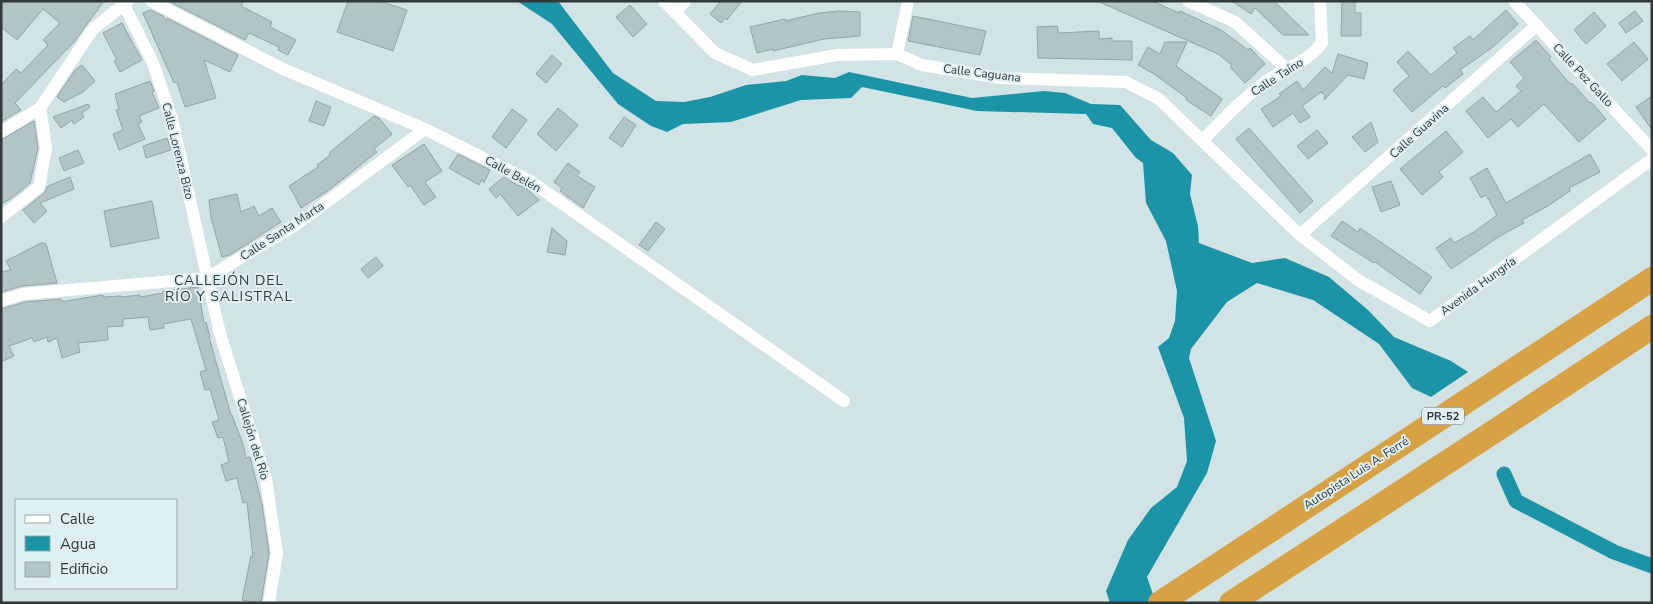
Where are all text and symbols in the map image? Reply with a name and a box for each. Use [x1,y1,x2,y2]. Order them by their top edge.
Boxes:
street label: Calle Pez Gallo [1549,40,1617,111]
street label: Calle Taíno [1248,54,1307,100]
street label: Calle Caguana [942,60,1022,86]
street label: Calle Guavina [1386,100,1452,162]
street label: Calle Lorenza Bizo [158,101,198,201]
street label: Calle Belén [482,152,544,196]
street label: Calle Santa Marta [237,198,327,264]
street label: Avenida Hungría [1437,253,1519,319]
district label: CALLEJÓN DEL RÍO Y SALISTRAL [165,271,293,306]
street label: Callejón del Río [233,396,273,482]
road number: PR-52 [1422,408,1464,424]
street label: Autopista Luis A. Ferré [1300,433,1412,513]
legend [15,499,178,589]
text: Calle [60,509,95,529]
text: Agua [60,534,96,554]
text: Edificio [60,559,108,579]

